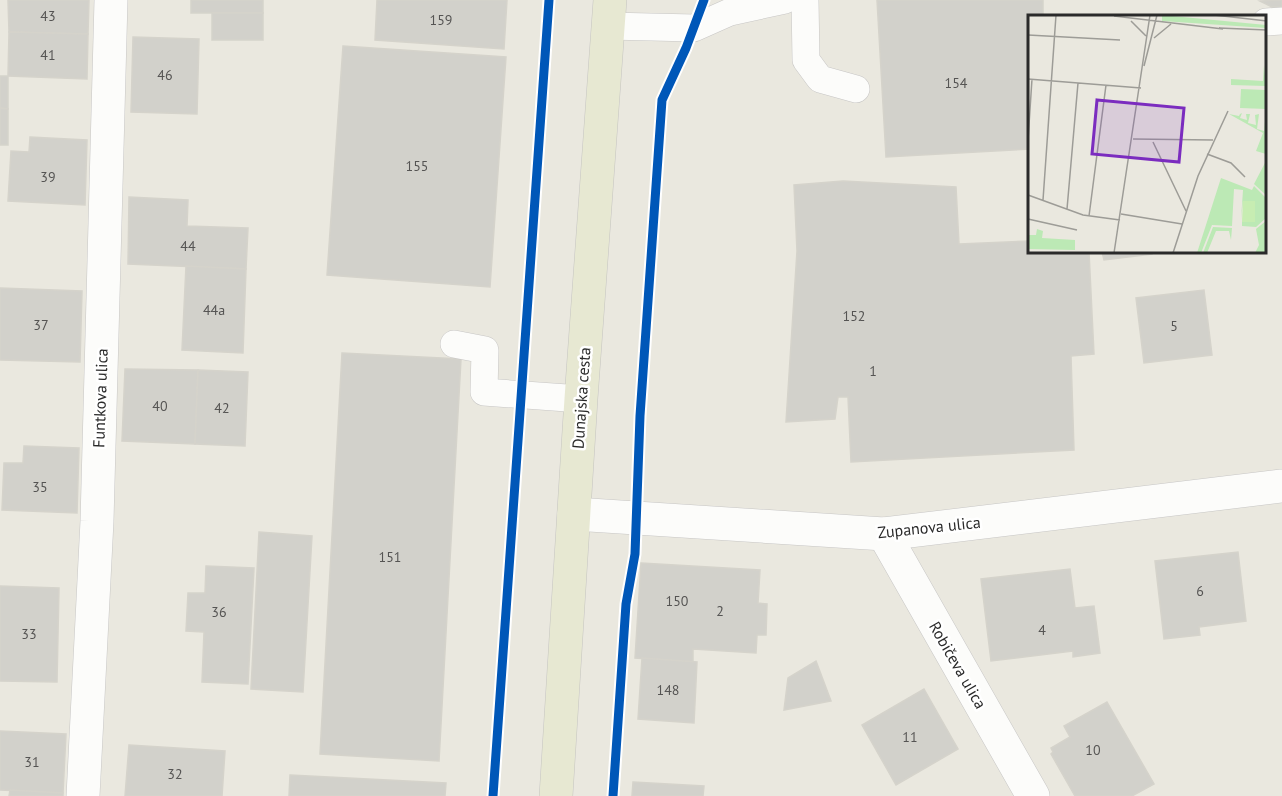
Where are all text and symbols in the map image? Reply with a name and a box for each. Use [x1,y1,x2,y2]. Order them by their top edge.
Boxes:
house number: 43 [40,7,56,25]
house number: 159 [430,11,452,29]
inset map [1028,15,1267,254]
house number: 41 [40,46,56,64]
house number: 46 [157,66,173,84]
house number: 154 [945,74,968,92]
house number: 155 [406,157,428,175]
house number: 39 [40,168,56,186]
house number: 44 [180,237,196,255]
house number: 44a [203,301,225,319]
house number: 152 [843,307,865,325]
house number: 37 [33,316,49,334]
house number: 5 [1170,317,1178,335]
street label: Dunajska cesta [567,347,595,449]
street label: Funtkova ulica [88,348,112,448]
house number: 1 [869,362,877,380]
house number: 40 [152,397,168,415]
house number: 42 [214,399,230,417]
house number: 35 [32,478,48,496]
street label: Zupanova ulica [877,512,981,542]
house number: 151 [379,548,401,566]
house number: 6 [1196,582,1204,600]
house number: 150 [666,592,689,610]
house number: 2 [716,602,724,620]
house number: 36 [211,603,227,621]
street label: Robičeva ulica [925,618,991,712]
house number: 4 [1038,621,1046,639]
house number: 33 [21,625,37,643]
house number: 148 [657,681,679,699]
house number: 11 [902,728,918,746]
house number: 10 [1085,741,1101,759]
house number: 31 [24,753,40,771]
house number: 32 [167,765,183,783]

